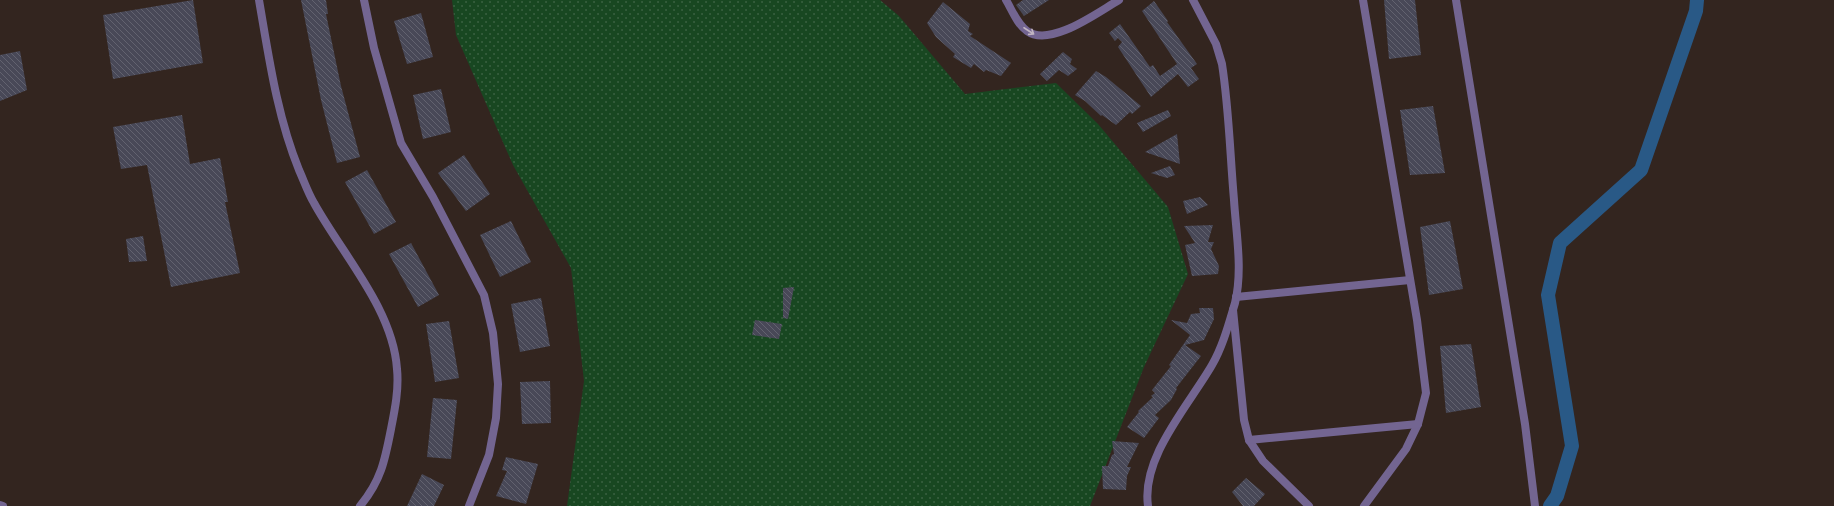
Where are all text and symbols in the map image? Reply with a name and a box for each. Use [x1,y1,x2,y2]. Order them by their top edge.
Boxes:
one-way arrow [1023,27,1034,35]

